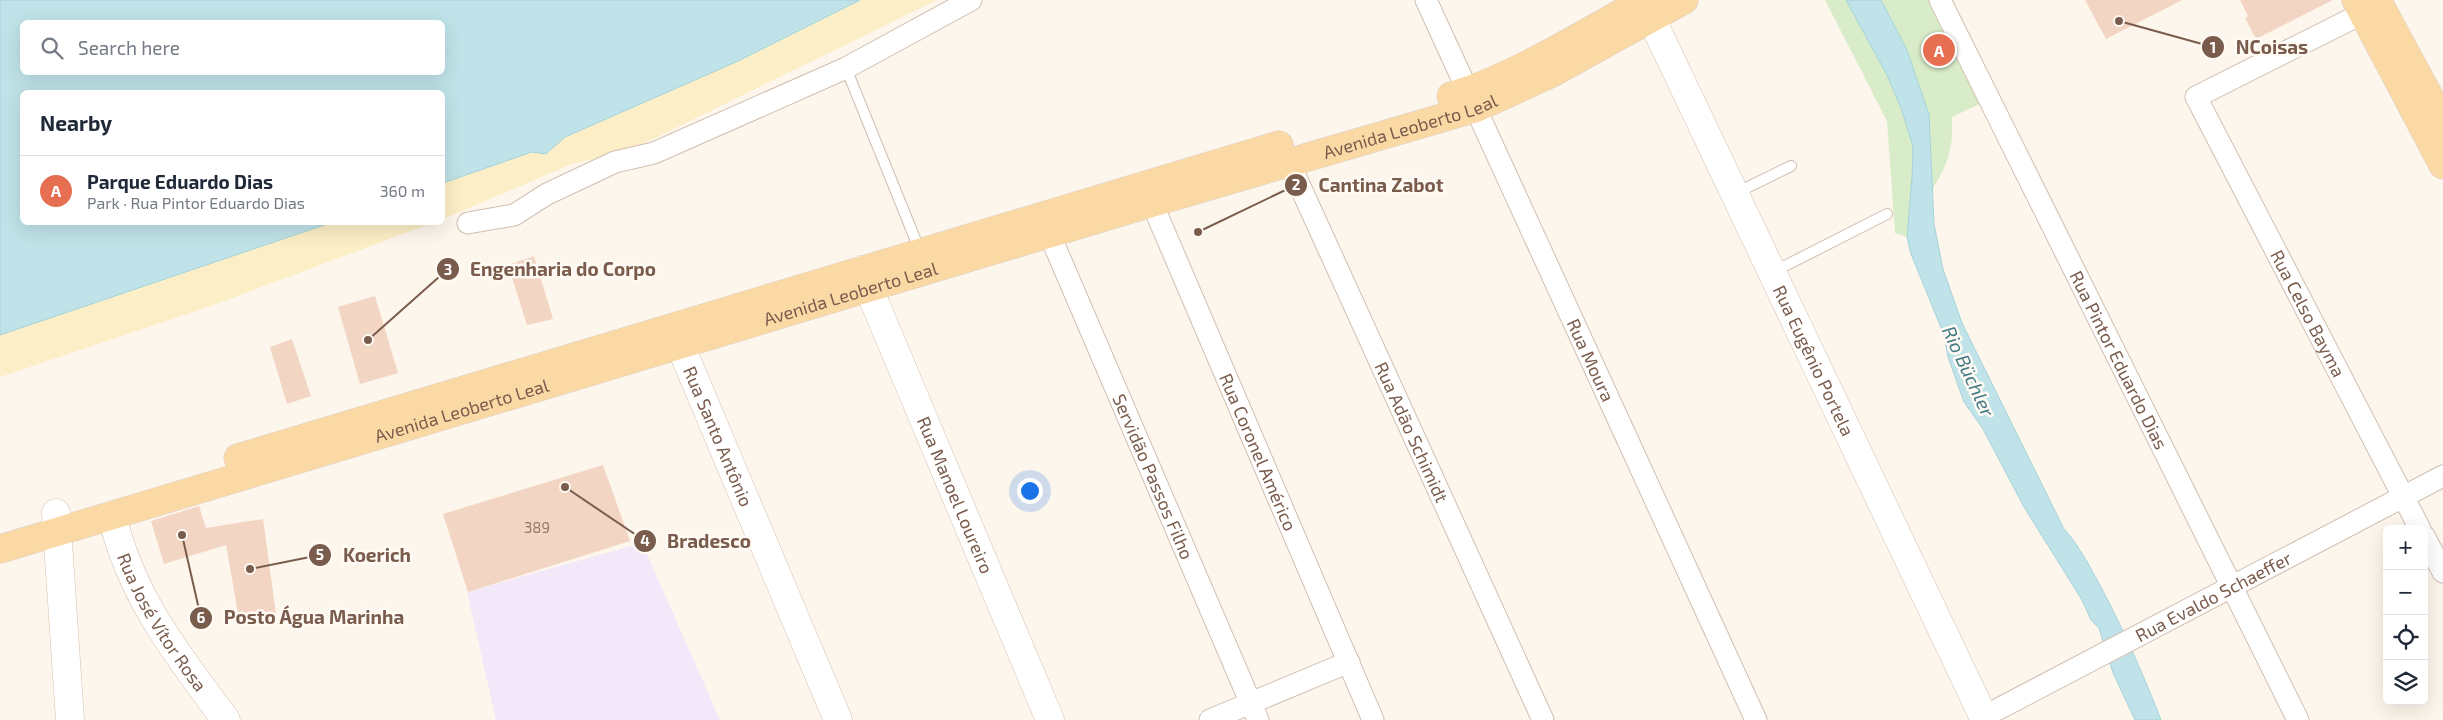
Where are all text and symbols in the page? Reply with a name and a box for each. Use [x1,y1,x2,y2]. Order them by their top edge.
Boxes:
search box [20,20,445,75]
callout: NCoisas [2200,30,2318,64]
pin: A [1923,31,1955,69]
icon: search [38,34,66,62]
text: NCoisas [2236,35,2308,58]
text: Search here [78,36,180,59]
text: 1 [2210,38,2216,56]
street label: Avenida Leoberto Leal [1320,89,1501,163]
text: Nearby [40,110,112,135]
callout: Cantina Zabot [1283,168,1453,202]
text: Parque Eduardo Dias [87,170,273,193]
text: Cantina Zabot [1318,173,1444,196]
text: 2 [1292,175,1301,193]
text: A [51,181,61,200]
text: 360 m [380,181,425,200]
text: Park · Rua Pintor Eduardo Dias [87,193,305,212]
street label: Rua Celso Bayma [2266,246,2350,381]
callout: Engenharia do Corpo [435,252,666,286]
text: Engenharia do Corpo [470,257,656,280]
street label: Avenida Leoberto Leal [761,257,941,330]
text: 3 [444,260,452,278]
street label: Rua Pintor Eduardo Dias [2065,267,2173,453]
street label: Rua Eugênio Portela [1769,282,1859,439]
street label: Rua Moura [1563,315,1619,405]
water label: Rio Büchler [1938,322,2000,420]
street label: Rua Adão Schimidt [1370,358,1453,506]
street label: Rua Santo Antônio [679,363,758,510]
street label: Rua Coronel Américo [1215,370,1302,534]
street label: Avenida Leoberto Leal [372,374,552,447]
street label: Servidão Passos Filho [1108,390,1199,563]
street label: Rua Manoel Loureiro [913,413,998,577]
your location [1017,478,1043,504]
house number: 389 [524,518,550,536]
callout: Bradesco [632,524,761,558]
map controls [2383,525,2428,705]
button: + [2383,525,2428,570]
text: Bradesco [667,529,751,552]
text: 4 [640,531,650,549]
callout: Koerich [308,538,421,572]
text: Koerich [343,543,411,566]
text: 5 [316,545,324,563]
street label: Rua Evaldo Schaeffer [2132,546,2295,646]
street label: Rua José Vítor Rosa [113,550,212,695]
button: − [2383,570,2428,615]
callout: Posto Água Marinha [189,601,415,635]
text: Posto Água Marinha [224,605,404,628]
text: 6 [197,608,206,626]
button: locate [2383,615,2428,660]
button: layers [2383,660,2428,705]

